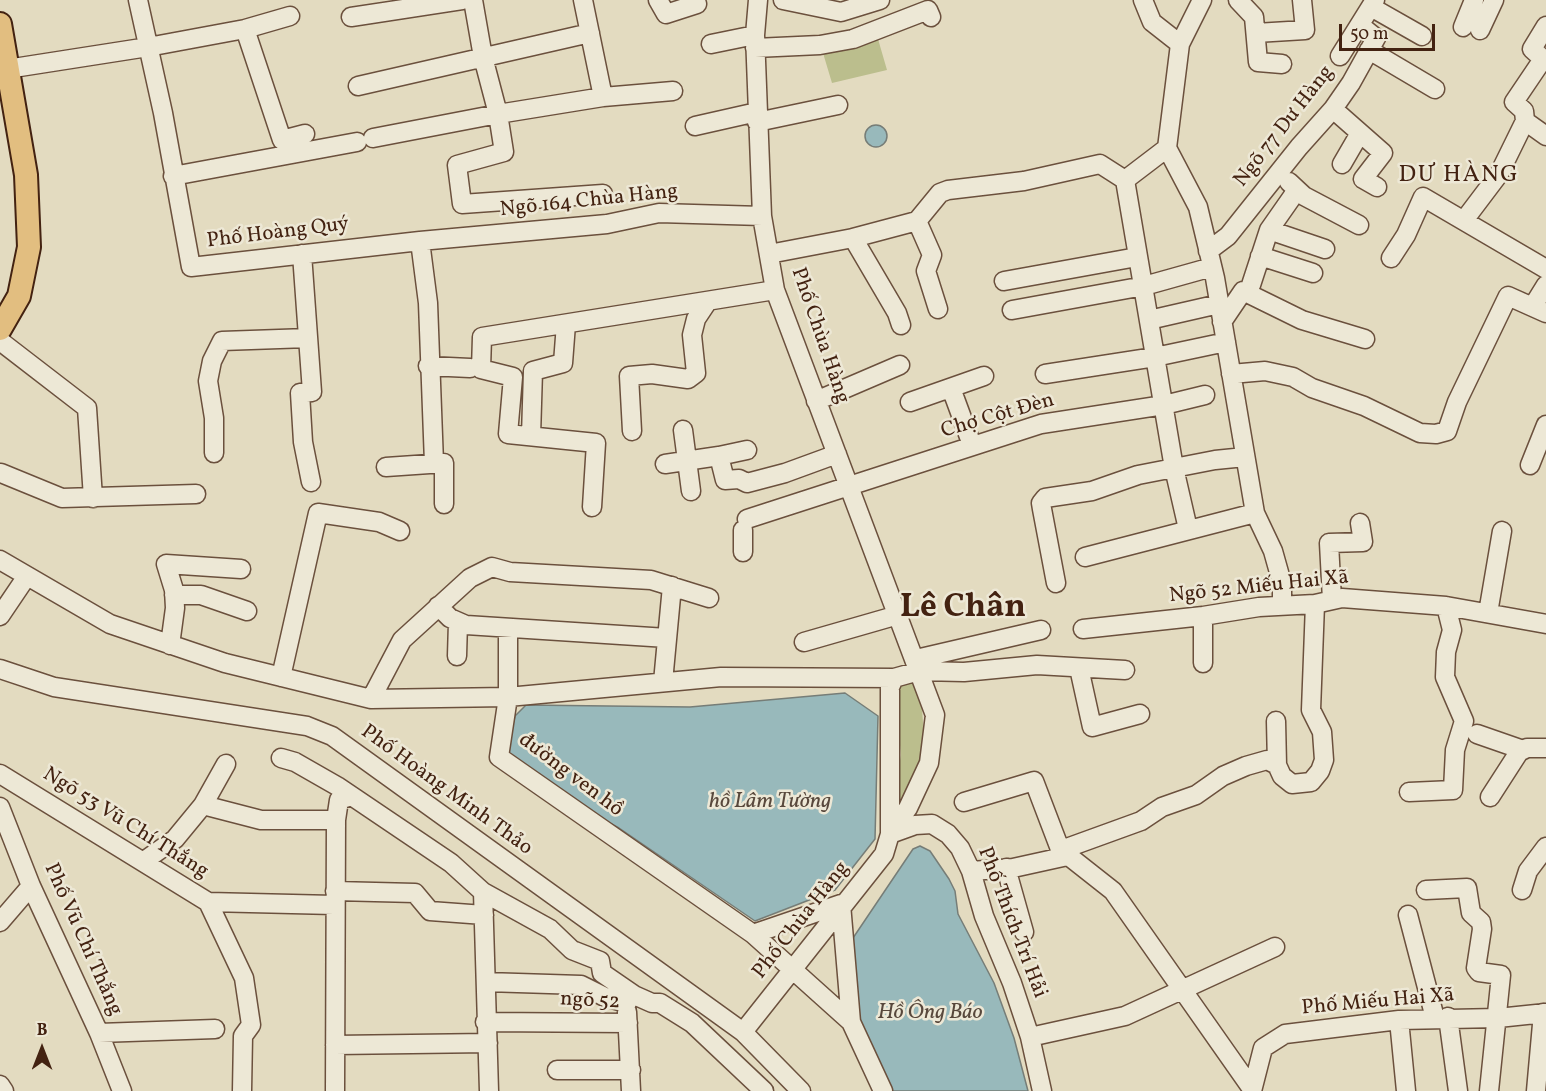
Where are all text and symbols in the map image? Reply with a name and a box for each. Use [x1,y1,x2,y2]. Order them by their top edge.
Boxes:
scale bar [1342,12,1438,50]
text: 50 m [1350,22,1389,47]
street label: Ngõ 77 Dư Hàng [1230,61,1340,193]
district label: DƯ HÀNG [1399,163,1519,191]
street label: Ngõ 164 Chùa Hàng [499,180,679,224]
street label: Phố Hoàng Quý [206,213,350,255]
street label: Phố Chùa Hàng [784,265,854,407]
street label: Chợ Cột Đèn [939,389,1057,445]
street label: Ngõ 52 Miếu Hai Xã [1168,566,1350,610]
district label: Lê Chân [900,590,1026,630]
street label: Phố Hoàng Minh Thảo [355,720,537,862]
street label: đường ven hồ [513,728,627,824]
street label: Ngõ 53 Vũ Chí Thắng [37,763,213,885]
water label: hồ Lâm Tường [709,790,831,816]
street label: Phố Thích Trí Hải [971,844,1051,1002]
street label: Phố Chùa Hàng [748,857,856,985]
street label: Phố Vũ Chí Thắng [37,860,127,1020]
street label: Phố Miếu Hai Xã [1301,984,1455,1022]
street label: ngõ 52 [559,988,621,1016]
water label: Hồ Ông Báo [877,1001,983,1027]
north arrow [12,1019,72,1079]
text: B [37,1020,47,1042]

